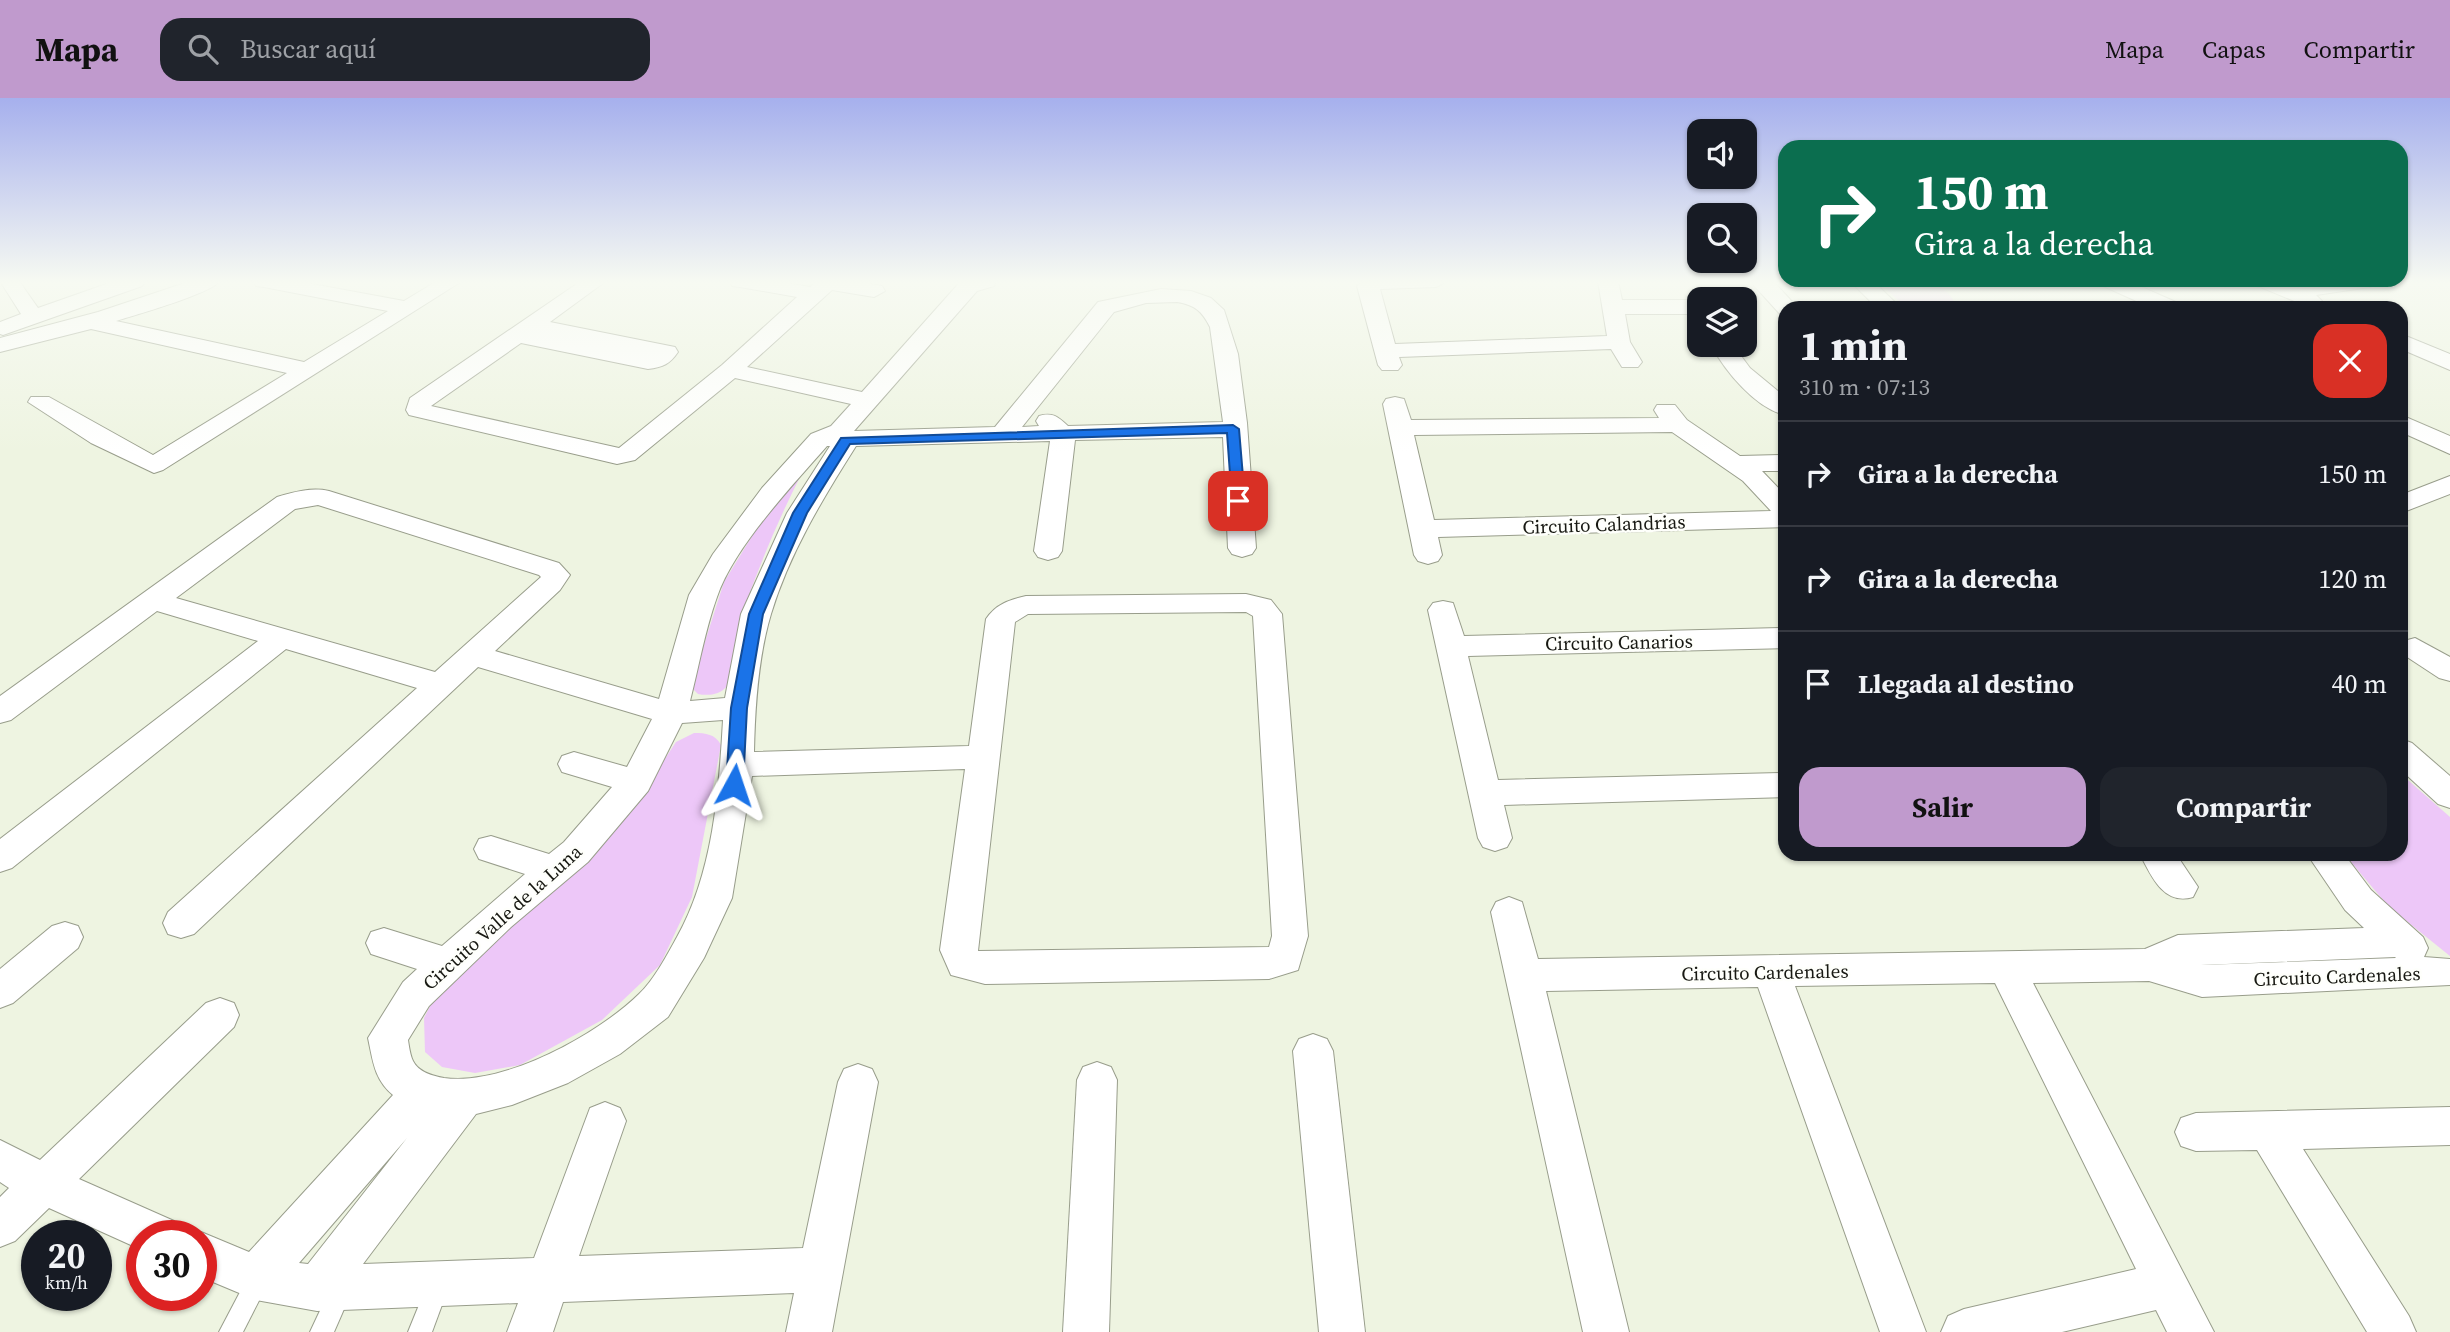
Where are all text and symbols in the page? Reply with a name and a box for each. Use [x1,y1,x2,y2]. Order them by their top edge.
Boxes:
search box [160,18,650,81]
text: Mapa [35,27,118,72]
icon: search [184,30,222,68]
text: Buscar aquí [240,31,376,67]
text: Mapa [2105,33,2164,66]
text: Capas [2202,33,2266,66]
text: Compartir [2304,33,2415,66]
map controls [1687,119,1757,357]
button: sound [1687,119,1757,189]
text: 150 m [1914,158,2049,225]
icon: right [1799,168,1890,259]
button: search [1687,203,1757,273]
text: Gira a la derecha [1914,222,2154,266]
button: layers [1687,287,1757,357]
text: 1 min [1799,316,1908,374]
button: close [2313,324,2387,398]
text: 310 m · 07:13 [1799,371,1930,403]
icon: right [1799,455,1837,493]
text: Gira a la derecha [1858,456,2058,492]
text: 150 m [2319,456,2387,492]
pin [1208,471,1268,531]
icon: arrive [1219,482,1257,520]
street label: Circuito Calandrias [1522,508,1686,540]
icon: right [1799,560,1837,598]
text: Gira a la derecha [1858,561,2058,597]
text: 120 m [2319,561,2387,597]
street label: Circuito Canarios [1545,628,1693,656]
icon: arrive [1799,665,1837,703]
text: Llegada al destino [1858,666,2074,702]
text: 40 m [2332,666,2387,702]
position arrow [697,748,771,822]
button: Salir [1799,767,2086,847]
button: Compartir [2100,767,2387,847]
street label: Circuito Valle de la Luna [417,838,587,996]
street label: Circuito Cardenales [1681,958,1849,986]
street label: Circuito Cardenales [2253,960,2421,992]
speed limit sign: 30 [126,1220,217,1311]
text: 20 [48,1232,85,1280]
text: km/h [45,1270,88,1295]

